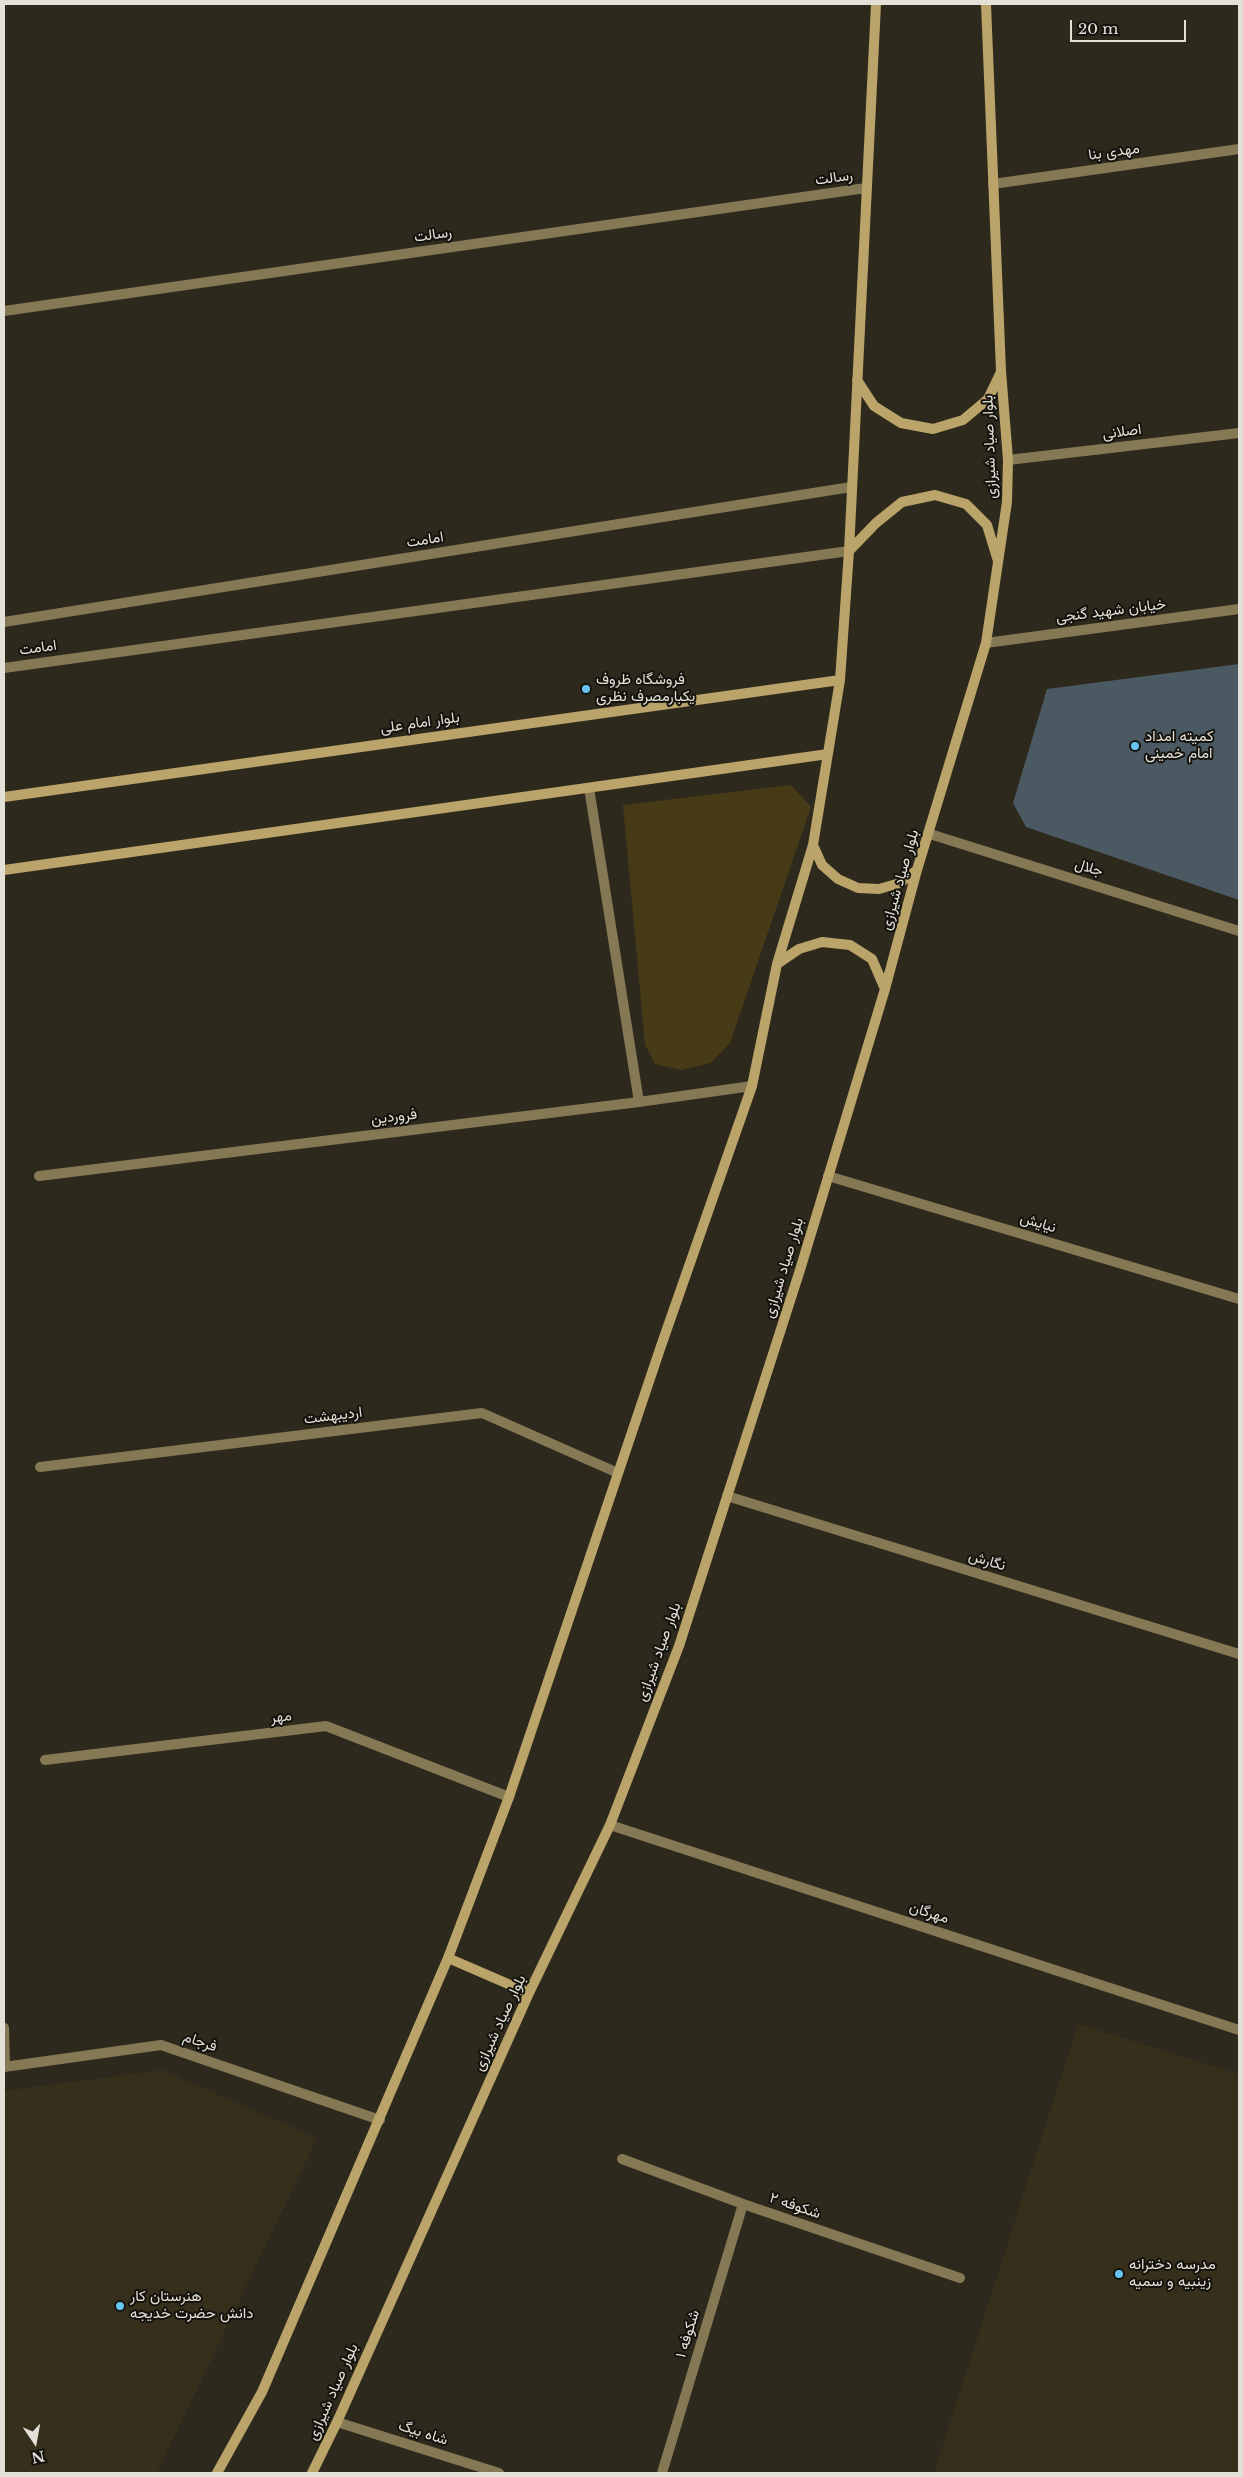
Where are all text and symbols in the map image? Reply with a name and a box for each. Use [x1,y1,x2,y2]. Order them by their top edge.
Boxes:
scale bar [1073,10,1189,42]
text: 20 m [1078,19,1118,38]
street label: مهدی بنا [1087,139,1141,165]
street label: رسالت [814,166,854,190]
street label: رسالت [413,223,453,247]
street label: بلوار صیاد شیرازی [979,395,1001,499]
street label: اصلانی [1102,421,1142,443]
street label: امامت [405,528,445,552]
street label: خیابان شهید گنجی [1055,595,1167,627]
street label: امامت [18,636,58,660]
place label: فروشگاه ظروف یکبارمصرف نظری [596,671,695,706]
marker: فروشگاه ظروف یکبارمصرف نظری [580,683,592,695]
street label: بلوار امام علی [379,709,461,737]
place label: کمیته امداد امام خمینی [1145,728,1214,763]
marker: کمیته امداد امام خمینی [1129,740,1141,752]
street label: بلوار صیاد شیرازی [877,828,923,932]
street label: جلال [1073,855,1105,881]
street label: فروردین [370,1105,418,1129]
street label: نیایش [1018,1209,1058,1237]
street label: بلوار صیاد شیرازی [760,1216,808,1320]
street label: اردیبهشت [303,1403,363,1429]
street label: نگارش [966,1547,1008,1575]
street label: بلوار صیاد شیرازی [633,1600,685,1704]
street label: مهر [269,1707,293,1727]
street label: مهرگان [907,1898,951,1928]
street label: بلوار صیاد شیرازی [470,1972,530,2074]
street label: فرجام [181,2028,219,2056]
street label: شکوفه ۲ [767,2189,823,2223]
place label: مدرسه دخترانه زینبیه و سمیه [1129,2256,1216,2291]
marker: مدرسه دخترانه زینبیه و سمیه [1113,2268,1125,2280]
place label: هنرستان کار دانش حضرت خدیجه [130,2288,253,2323]
marker: هنرستان کار دانش حضرت خدیجه [114,2300,126,2312]
street label: شکوفه ۱ [672,2308,704,2360]
street label: بلوار صیاد شیرازی [304,2341,362,2443]
north arrow [10,2417,60,2467]
street label: شاه بیگ [396,2417,450,2449]
text: N [30,2446,46,2467]

